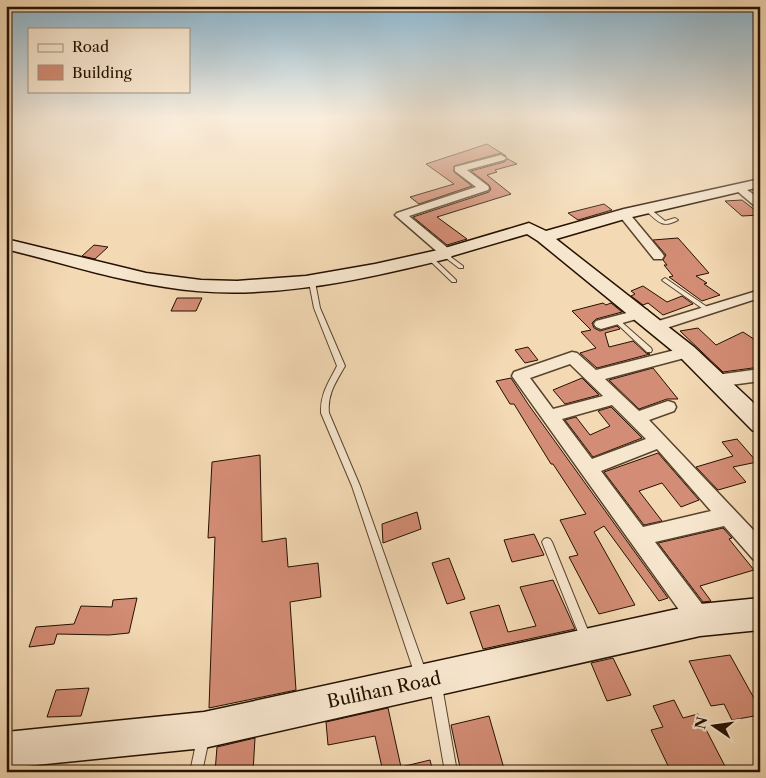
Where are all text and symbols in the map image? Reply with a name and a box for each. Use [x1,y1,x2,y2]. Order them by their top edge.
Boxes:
legend [28,28,190,92]
text: Road [72,37,109,56]
text: Building [72,63,132,82]
street label: Bulihan Road [325,667,443,713]
north arrow [688,700,738,750]
text: N [691,715,711,731]

